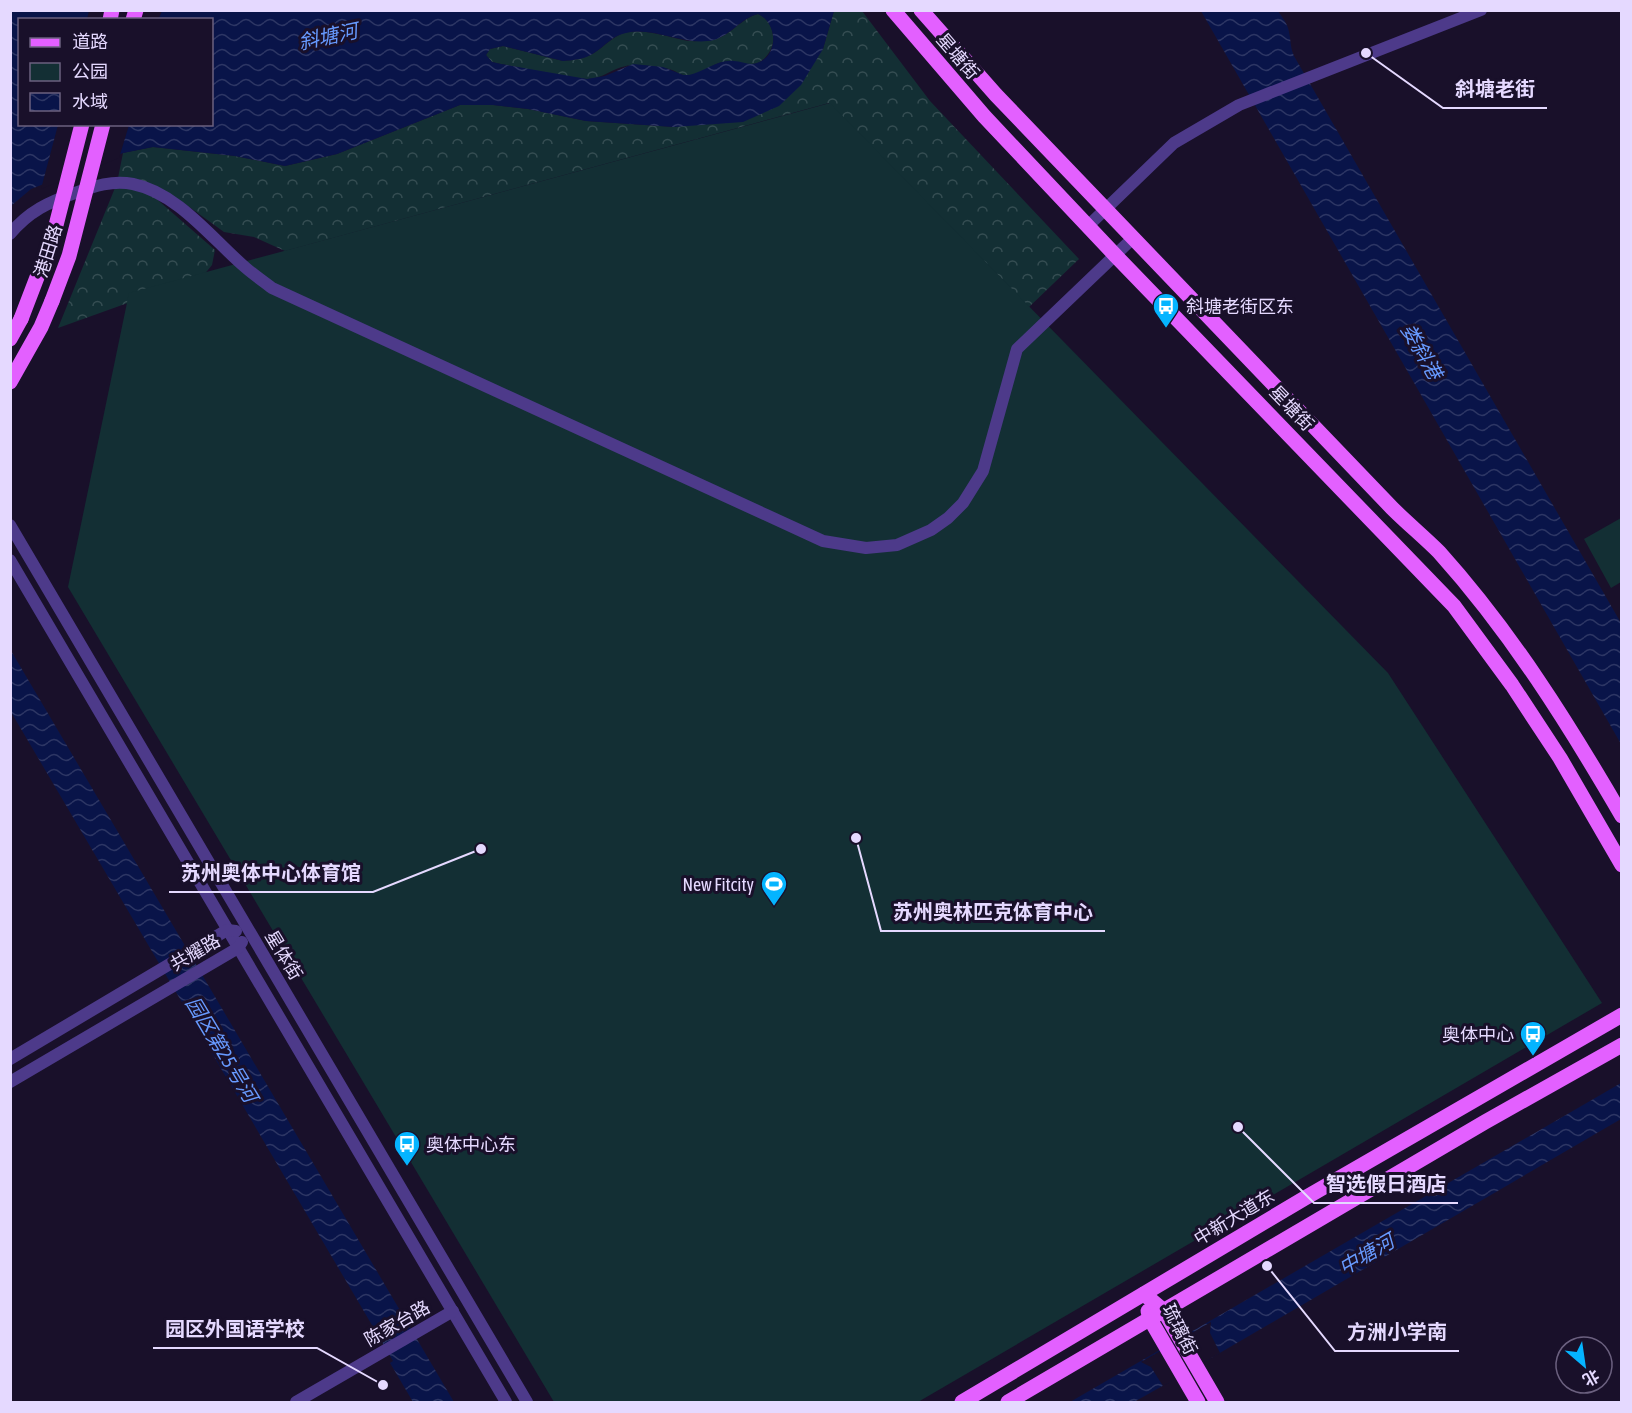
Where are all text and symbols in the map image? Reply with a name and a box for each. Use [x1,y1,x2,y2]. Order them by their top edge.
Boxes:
legend [18,18,213,126]
water label: 斜塘河 [296,18,364,53]
street label: 星塘街 [932,29,984,83]
text: 道路 [72,31,108,52]
text: 公园 [72,61,108,82]
callout: 斜塘老街 [1443,70,1547,108]
text: 斜塘老街 [1455,77,1535,100]
text: 水域 [72,91,108,112]
street label: 港田路 [30,222,66,280]
bus stop icon: 斜塘老街区东 [1151,291,1181,329]
place label: 斜塘老街区东 [1186,296,1294,317]
water label: 娄斜港 [1397,319,1448,385]
street label: 星塘街 [1266,381,1318,435]
callout: 苏州奥体中心体育馆 [169,854,373,892]
text: 苏州奥体中心体育馆 [181,861,361,884]
sports icon: New Fitcity [759,869,789,907]
place label: New Fitcity [682,874,754,895]
callout: 苏州奥林匹克体育中心 [881,893,1105,931]
text: 苏州奥林匹克体育中心 [893,900,1093,923]
street label: 星体街 [261,926,307,984]
street label: 共耀路 [166,929,224,975]
water label: 园区第25号河 [182,992,265,1109]
bus stop icon: 奥体中心 [1518,1019,1548,1057]
place label: 奥体中心 [1442,1024,1514,1045]
bus stop icon: 奥体中心东 [392,1129,422,1167]
place label: 奥体中心东 [426,1134,516,1155]
callout: 智选假日酒店 [1314,1165,1458,1203]
text: 智选假日酒店 [1326,1172,1446,1195]
street label: 中新大道东 [1190,1185,1278,1249]
water label: 中塘河 [1334,1227,1401,1279]
street label: 陈家台路 [361,1296,433,1350]
street label: 琉璃街 [1158,1300,1202,1358]
callout: 园区外国语学校 [153,1310,317,1348]
callout: 方洲小学南 [1335,1313,1459,1351]
text: 园区外国语学校 [165,1317,305,1340]
text: 方洲小学南 [1347,1320,1447,1343]
north arrow [1554,1335,1614,1395]
text: 北 [1580,1366,1603,1390]

